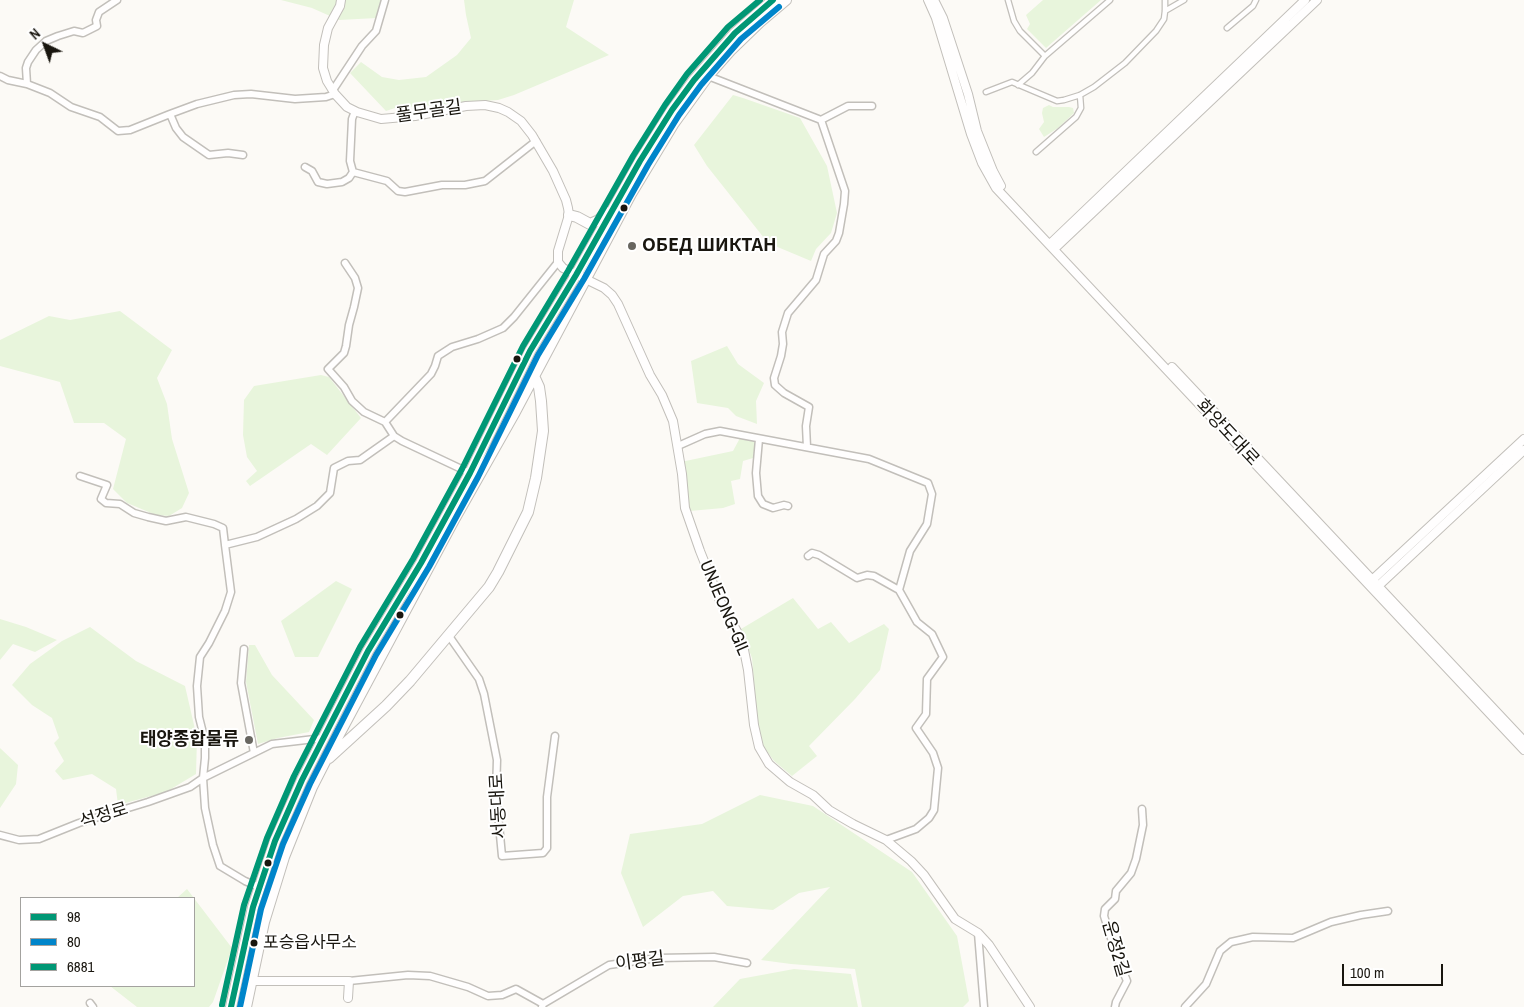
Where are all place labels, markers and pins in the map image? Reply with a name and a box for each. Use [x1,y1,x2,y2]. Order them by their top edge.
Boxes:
unlabelled marker [619,203,629,213]
place label: ОБЕД ШИКТАН [642,235,777,257]
marker: ОБЕД ШИКТАН [626,240,638,252]
unlabelled marker [512,354,522,364]
unlabelled marker [395,610,405,620]
place label: 태양종합물류 [140,729,239,751]
marker: 태양종합물류 [243,734,255,746]
unlabelled marker [263,858,273,868]
place label: 포승읍사무소 [263,933,357,953]
marker: 포승읍사무소 [249,938,259,948]

